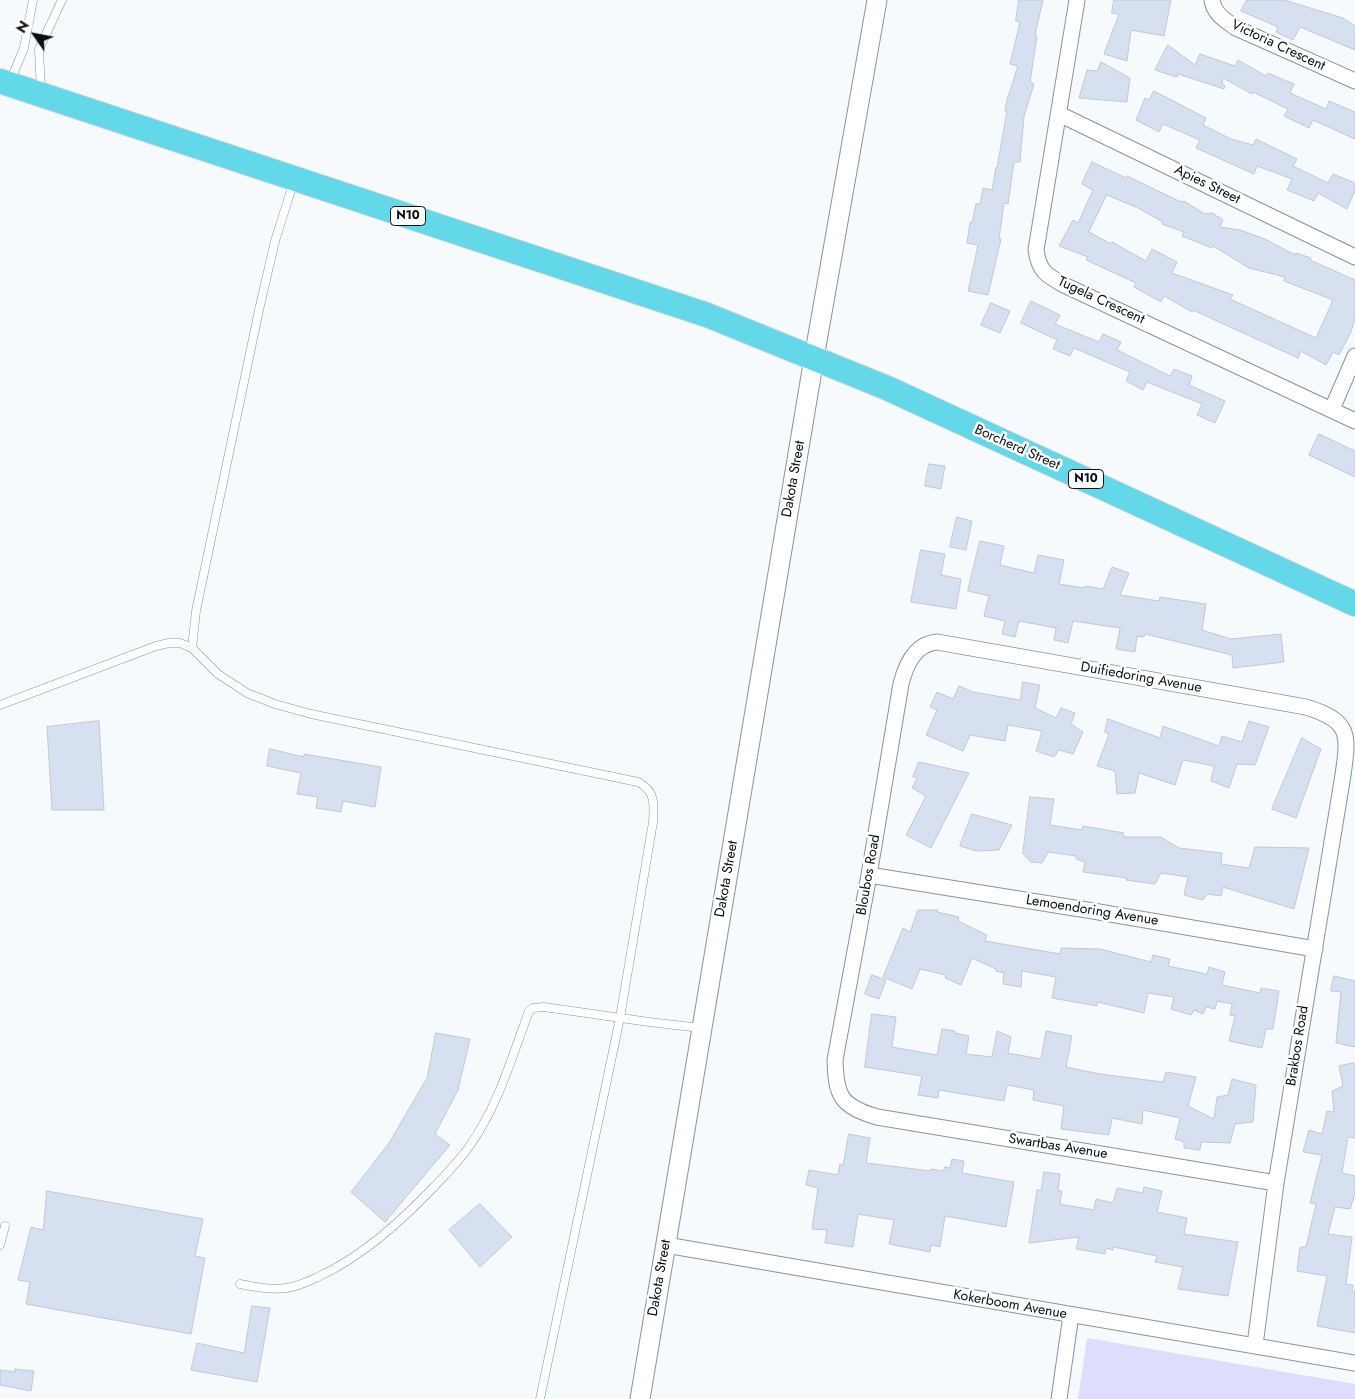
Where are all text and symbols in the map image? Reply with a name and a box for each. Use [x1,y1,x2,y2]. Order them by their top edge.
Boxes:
north arrow [10,10,60,60]
text: N [11,17,34,37]
street label: Victoria Crescent [1228,17,1328,75]
street label: Apies Street [1171,162,1243,208]
road number: N10 [390,207,426,226]
street label: Tugela Crescent [1055,274,1147,328]
street label: Borcherd Street [972,422,1062,474]
street label: Dakota Street [779,439,809,519]
road number: N10 [1068,469,1104,488]
street label: Duifiedoring Avenue [1079,659,1203,697]
street label: Bloubos Road [854,833,884,917]
street label: Dakota Street [712,839,742,919]
street label: Lemoendoring Avenue [1025,892,1159,930]
street label: Brakbos Road [1283,1005,1313,1087]
street label: Swartbas Avenue [1007,1131,1109,1163]
street label: Dakota Street [645,1238,675,1318]
street label: Kokerboom Avenue [952,1287,1068,1323]

